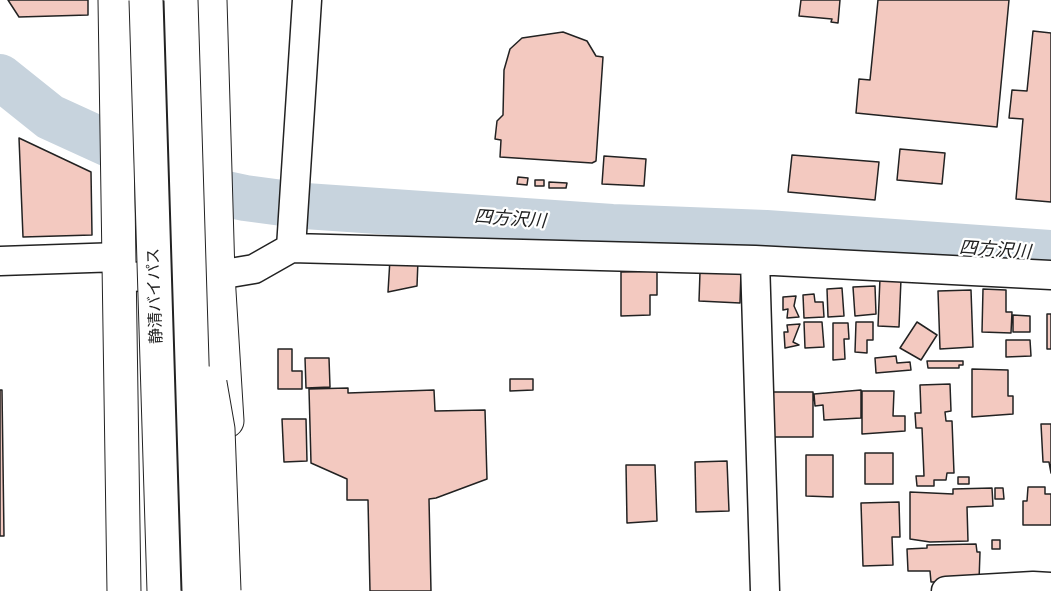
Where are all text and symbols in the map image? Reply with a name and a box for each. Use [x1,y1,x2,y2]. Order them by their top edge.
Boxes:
water label: 四方沢川 [473,206,547,232]
water label: 四方沢川 [958,237,1032,263]
street label: 静清バイパス [144,248,166,344]

